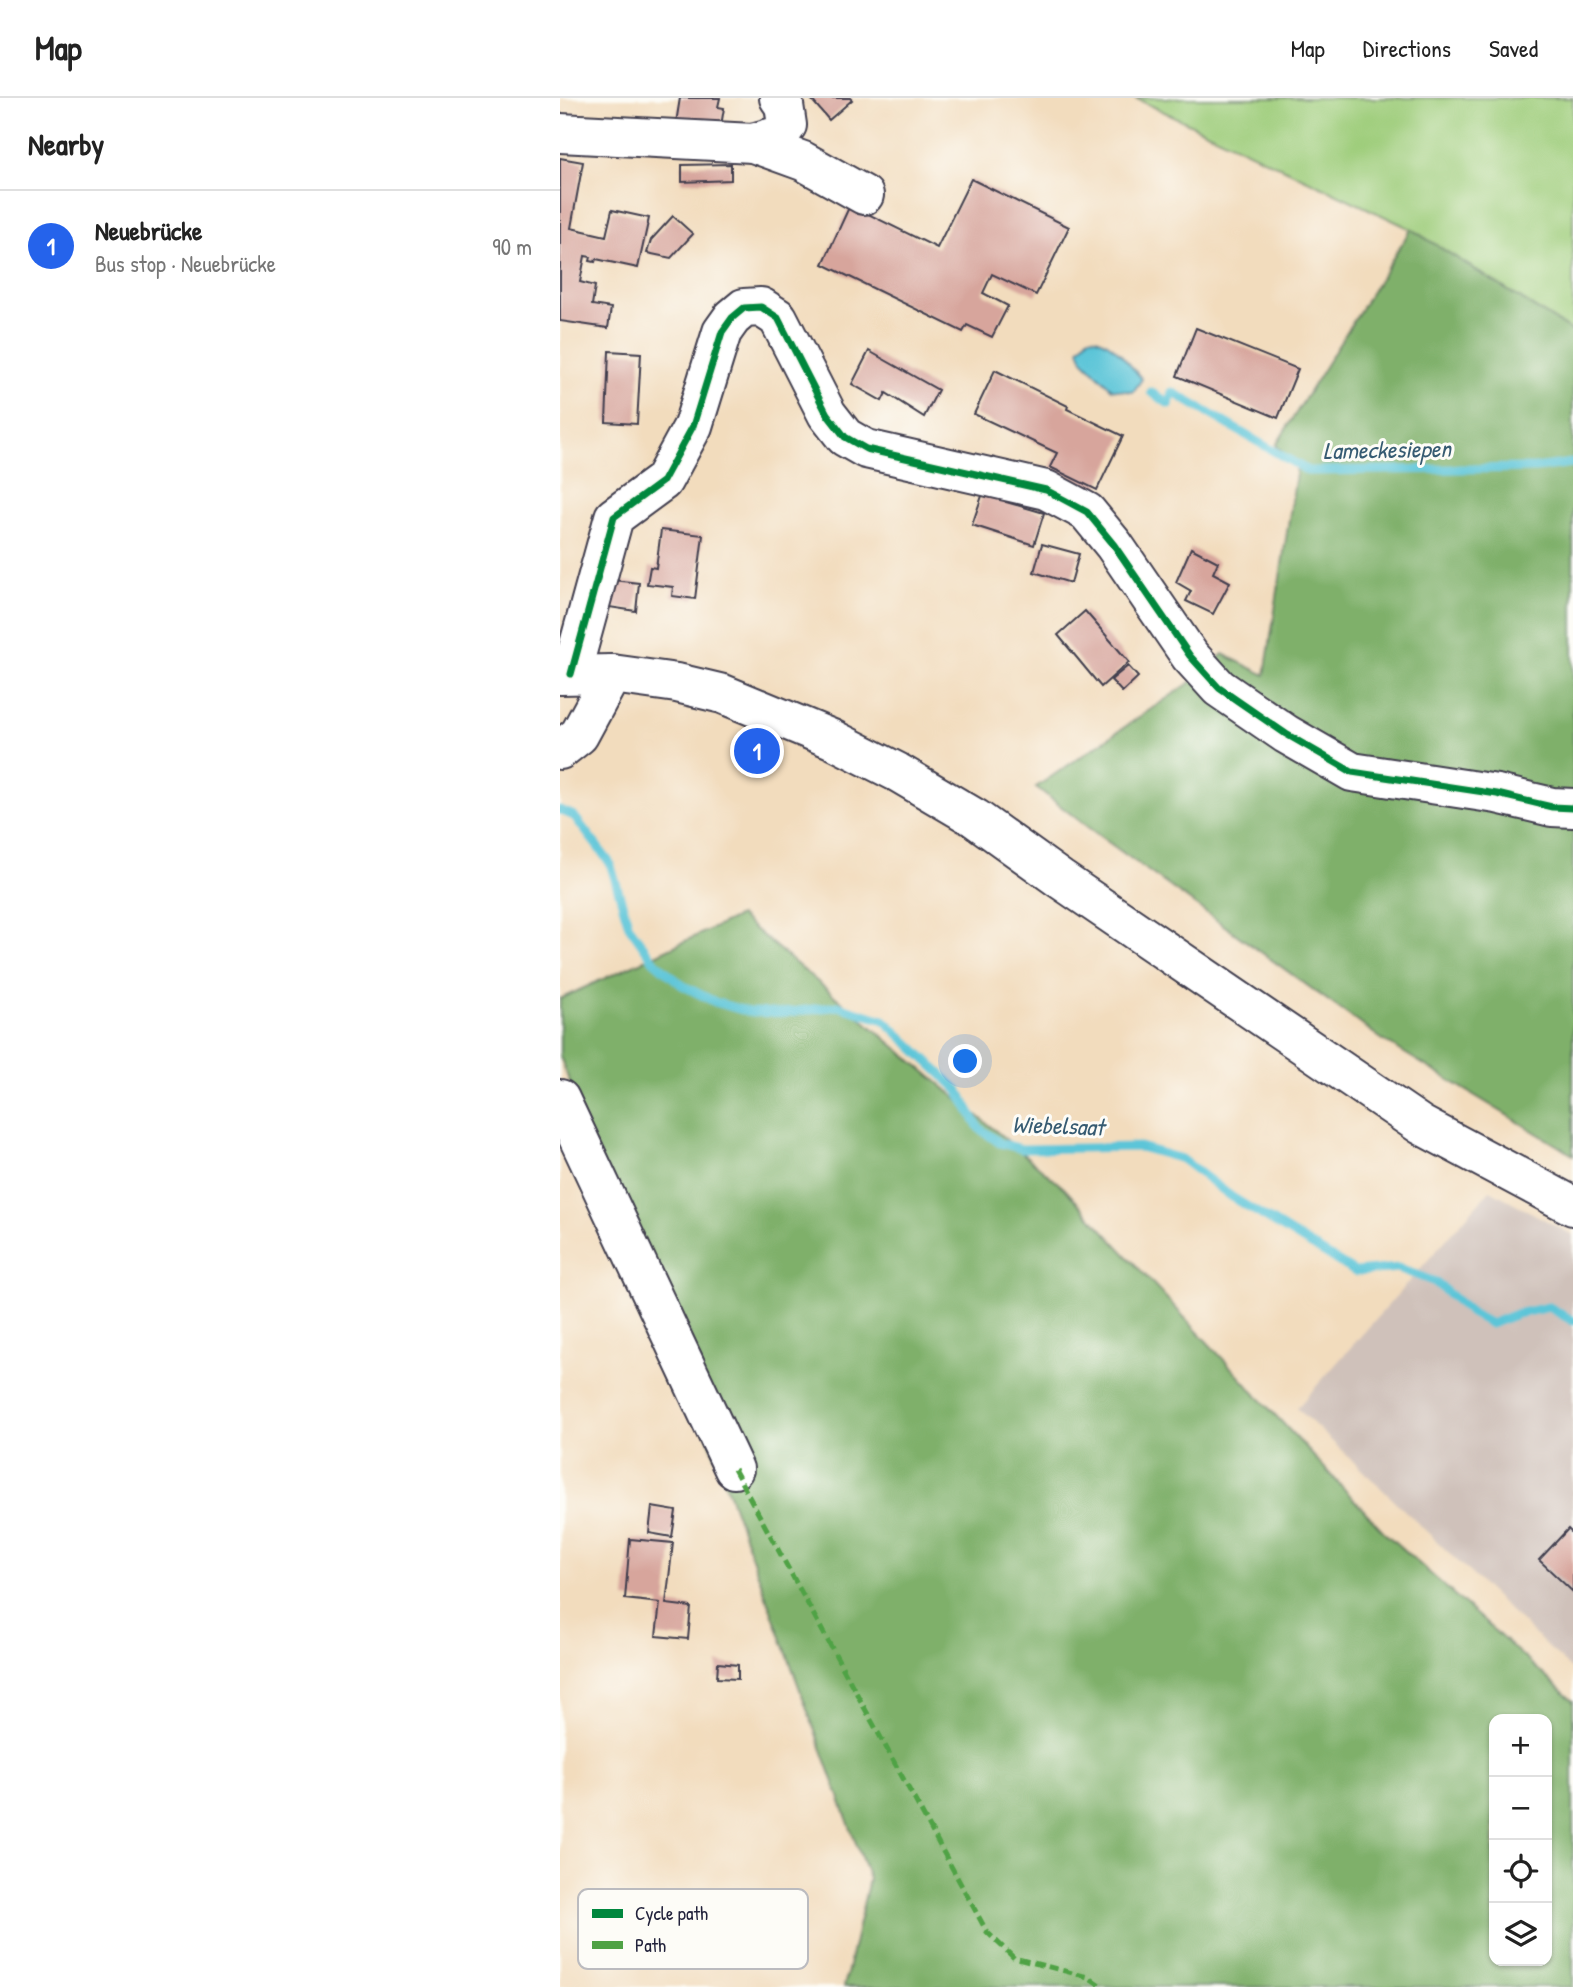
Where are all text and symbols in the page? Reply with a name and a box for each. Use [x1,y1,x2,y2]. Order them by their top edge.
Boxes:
text: Map [35,26,82,70]
text: Map [1291,32,1325,64]
text: Directions [1363,32,1451,64]
text: Saved [1489,32,1538,64]
text: Nearby [28,124,104,164]
text: Neuebrücke [95,213,202,248]
text: 1 [47,231,55,262]
text: 90 m [492,231,532,262]
text: Bus stop · Neuebrücke [95,248,276,279]
water label: Lameckesiepen [1323,432,1453,467]
pin: 1 [734,725,780,777]
your location [948,1044,982,1078]
water label: Wiebelsaat [1012,1107,1108,1143]
map controls [1489,1714,1552,1966]
button: + [1489,1714,1552,1777]
button: − [1489,1777,1552,1840]
button: locate [1489,1840,1552,1903]
legend [578,1889,808,1969]
text: Cycle path [635,1900,708,1926]
button: layers [1489,1903,1552,1966]
text: Path [635,1932,666,1958]

